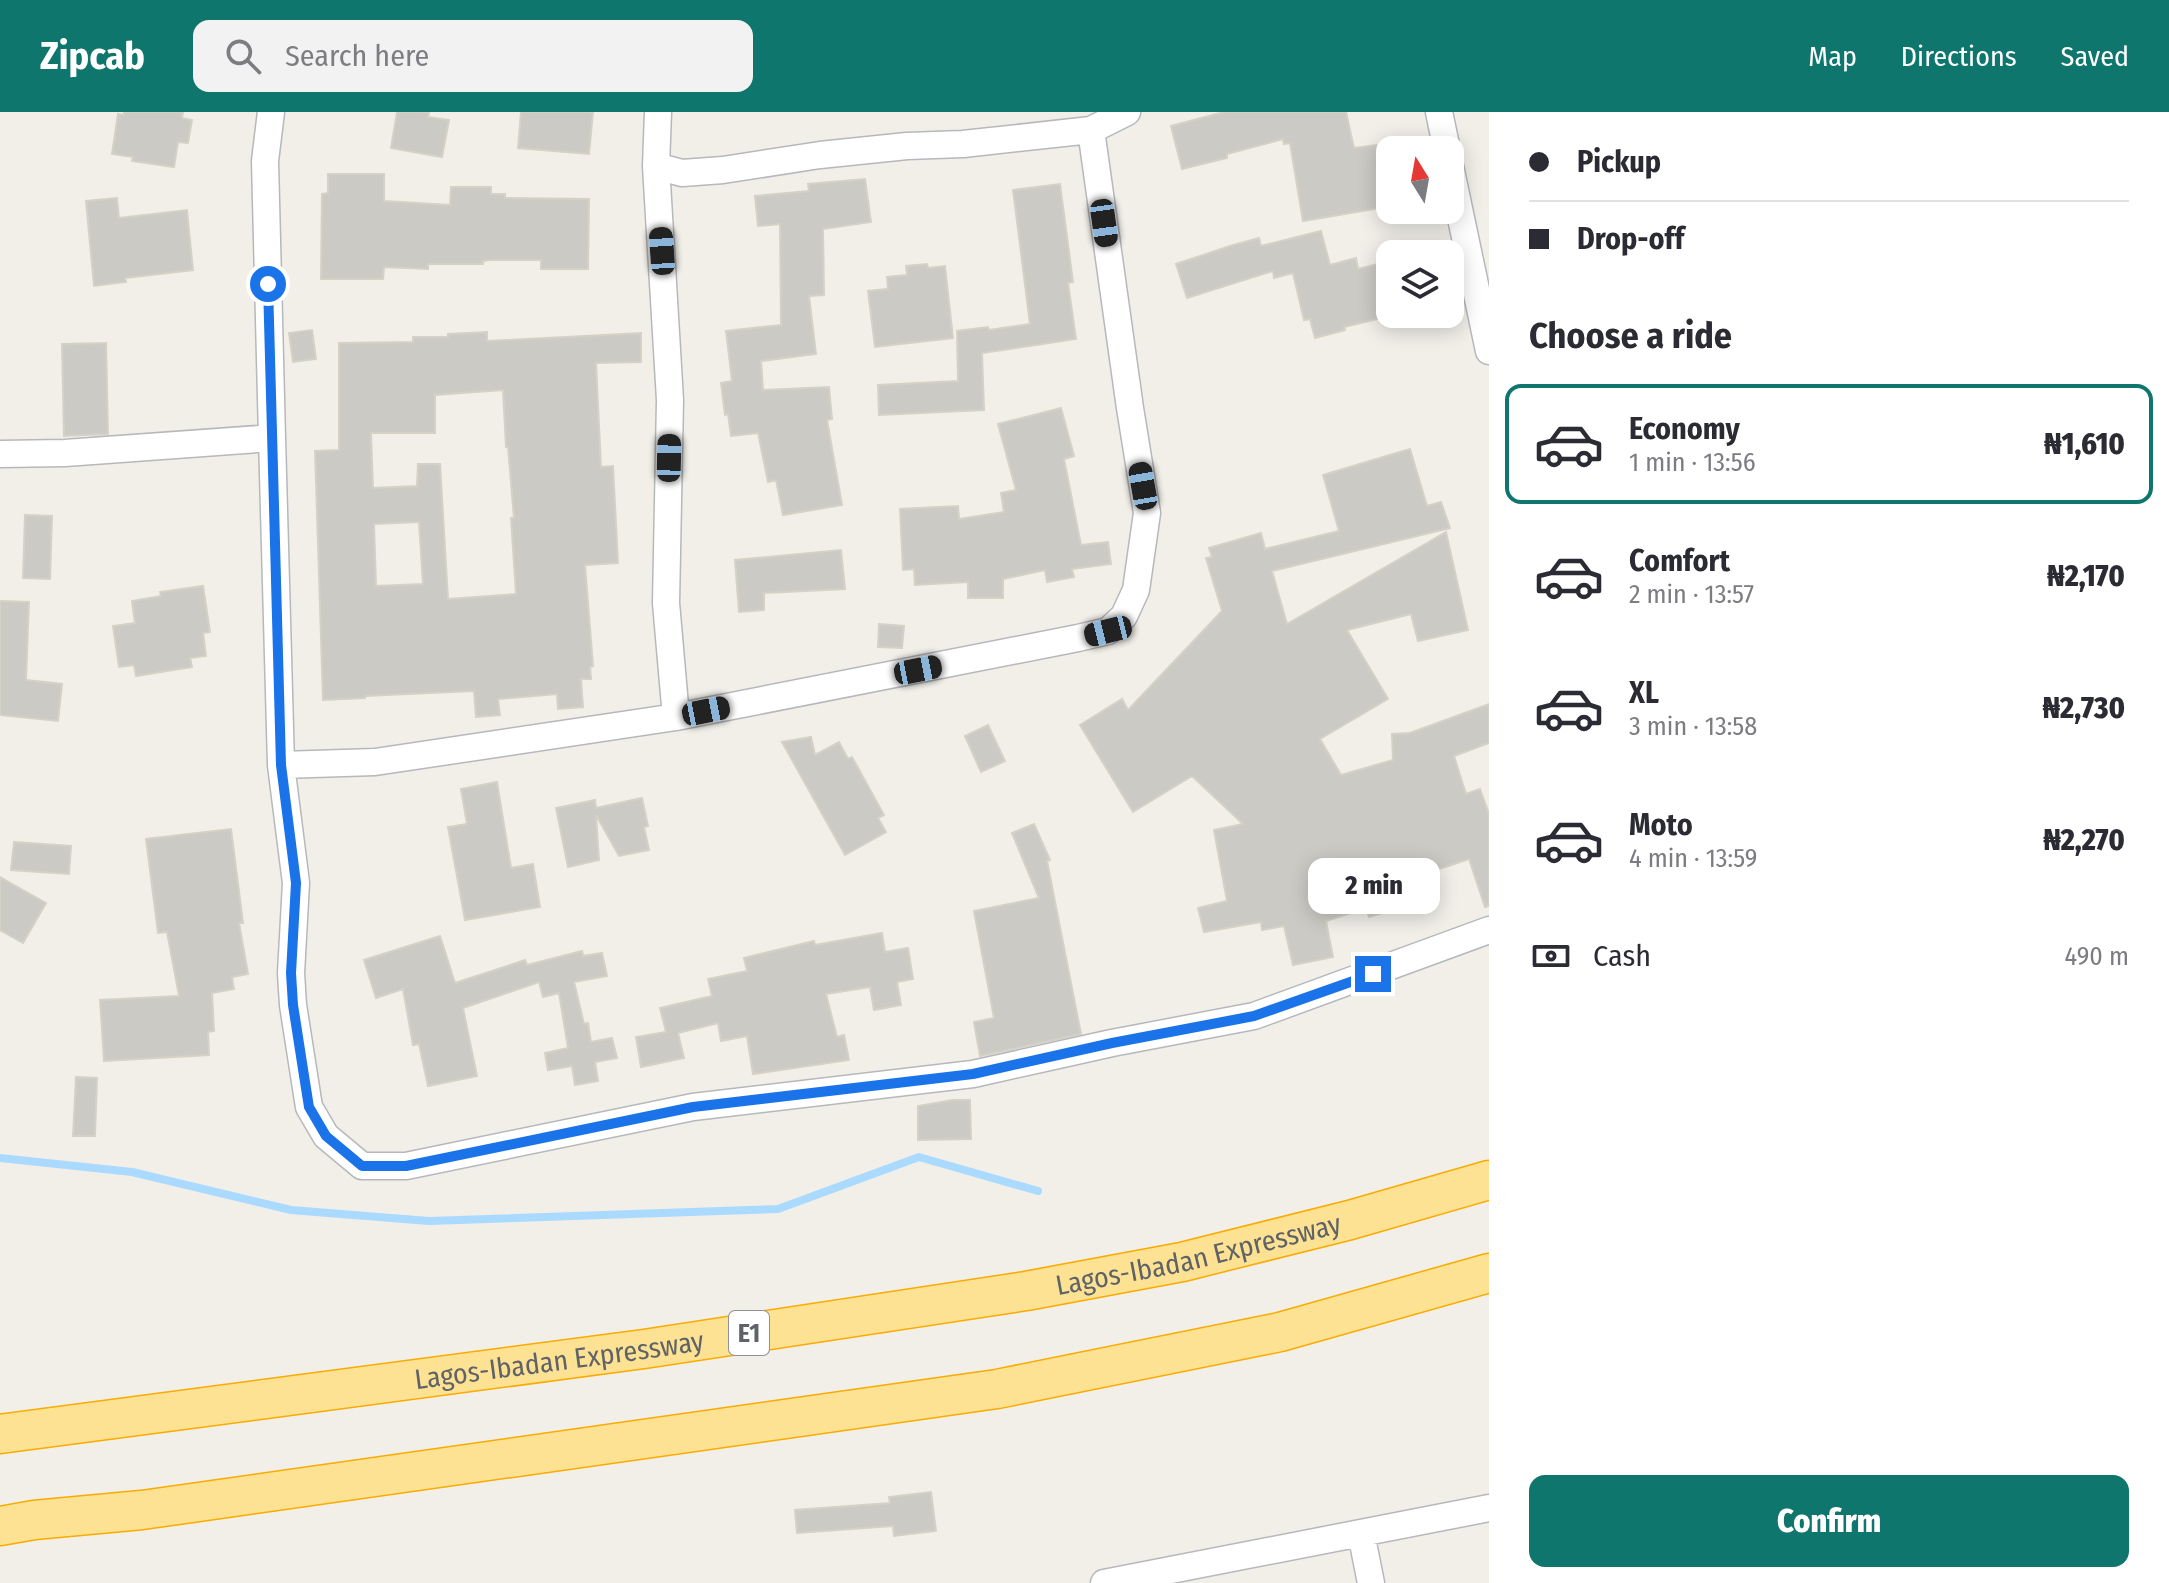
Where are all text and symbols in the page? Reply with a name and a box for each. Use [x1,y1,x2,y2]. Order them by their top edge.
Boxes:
search box [193,20,753,92]
text: Zipcab [40,33,145,79]
icon: search [221,34,265,78]
text: Search here [285,38,429,74]
text: Map [1808,40,1857,73]
text: Directions [1901,40,2017,73]
text: Saved [2061,40,2129,73]
north arrow [1376,136,1464,224]
map controls [1376,136,1464,328]
text: Pickup [1577,144,1661,180]
car [1089,198,1119,248]
text: Drop-off [1577,221,1684,257]
car [648,226,676,276]
button: layers [1376,240,1464,328]
route start [250,266,286,302]
text: Choose a ride [1529,314,1732,358]
icon: car [1533,408,1605,480]
text: Economy [1629,411,1740,447]
text: ₦1,610 [2044,426,2125,462]
car [657,434,681,482]
text: 1 min · 13:56 [1629,447,1756,478]
car [1127,460,1159,512]
icon: car [1533,540,1605,612]
text: Comfort [1629,543,1730,579]
text: ₦2,170 [2047,558,2125,594]
text: 2 min · 13:57 [1629,579,1754,610]
car [1082,614,1134,648]
car [892,654,944,686]
icon: car [1533,672,1605,744]
text: XL [1629,675,1659,711]
text: ₦2,730 [2042,690,2125,726]
car [680,695,732,727]
text: 3 min · 13:58 [1629,711,1757,742]
icon: car [1533,804,1605,876]
text: Moto [1629,807,1693,843]
text: ₦2,270 [2043,822,2125,858]
text: 4 min · 13:59 [1629,843,1757,874]
callout: 2 min [1307,858,1439,914]
text: 2 min [1345,870,1403,901]
icon: cash [1529,934,1573,978]
text: Cash [1593,938,1651,974]
text: 490 m [2065,941,2129,972]
route end [1355,956,1391,992]
street label: Lagos-Ibadan Expressway [1053,1207,1345,1302]
road number: E1 [729,1311,769,1355]
street label: Lagos-Ibadan Expressway [413,1324,706,1396]
button: Confirm [1529,1475,2129,1567]

